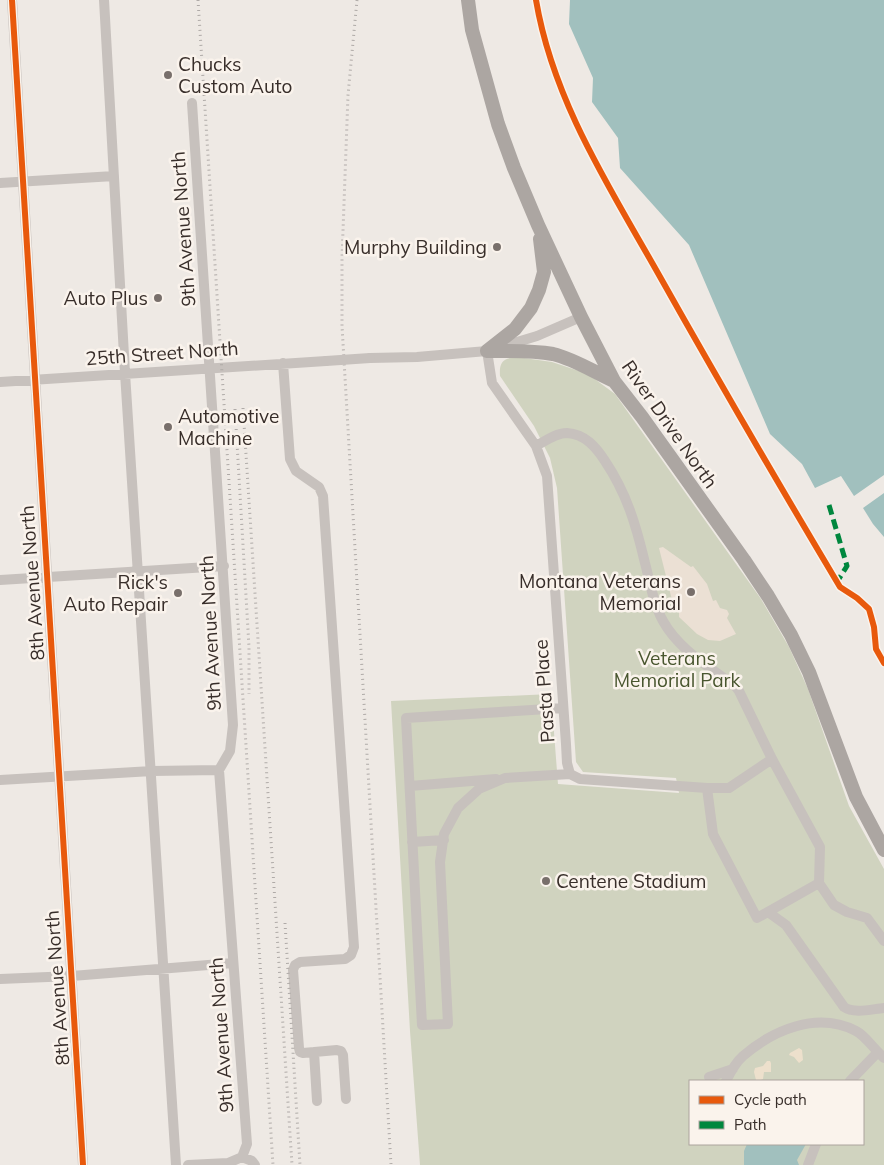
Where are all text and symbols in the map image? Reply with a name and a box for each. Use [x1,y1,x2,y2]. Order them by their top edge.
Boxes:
place label: Chucks Custom Auto [178,52,292,98]
marker: Chucks Custom Auto [162,69,174,81]
street label: 9th Avenue North [166,151,200,307]
place label: Murphy Building [344,235,487,259]
marker: Murphy Building [491,241,503,253]
place label: Auto Plus [63,286,148,310]
marker: Auto Plus [152,292,164,304]
street label: 25th Street North [85,336,239,370]
street label: River Drive North [617,355,723,493]
place label: Automotive Machine [178,404,279,450]
marker: Automotive Machine [162,421,174,433]
street label: 8th Avenue North [15,505,49,661]
street label: 9th Avenue North [194,555,226,711]
place label: Montana Veterans Memorial [519,569,681,615]
place label: Rick's Auto Repair [63,570,168,616]
marker: Montana Veterans Memorial [685,586,697,598]
marker: Rick's Auto Repair [172,587,184,599]
street label: Pasta Place [528,639,560,743]
park label: Veterans Memorial Park [614,646,740,692]
place label: Centene Stadium [556,869,707,893]
marker: Centene Stadium [540,875,552,887]
street label: 8th Avenue North [40,910,74,1066]
street label: 9th Avenue North [204,957,238,1113]
legend [689,1080,864,1145]
text: Cycle path [734,1090,807,1109]
text: Path [734,1115,766,1134]

